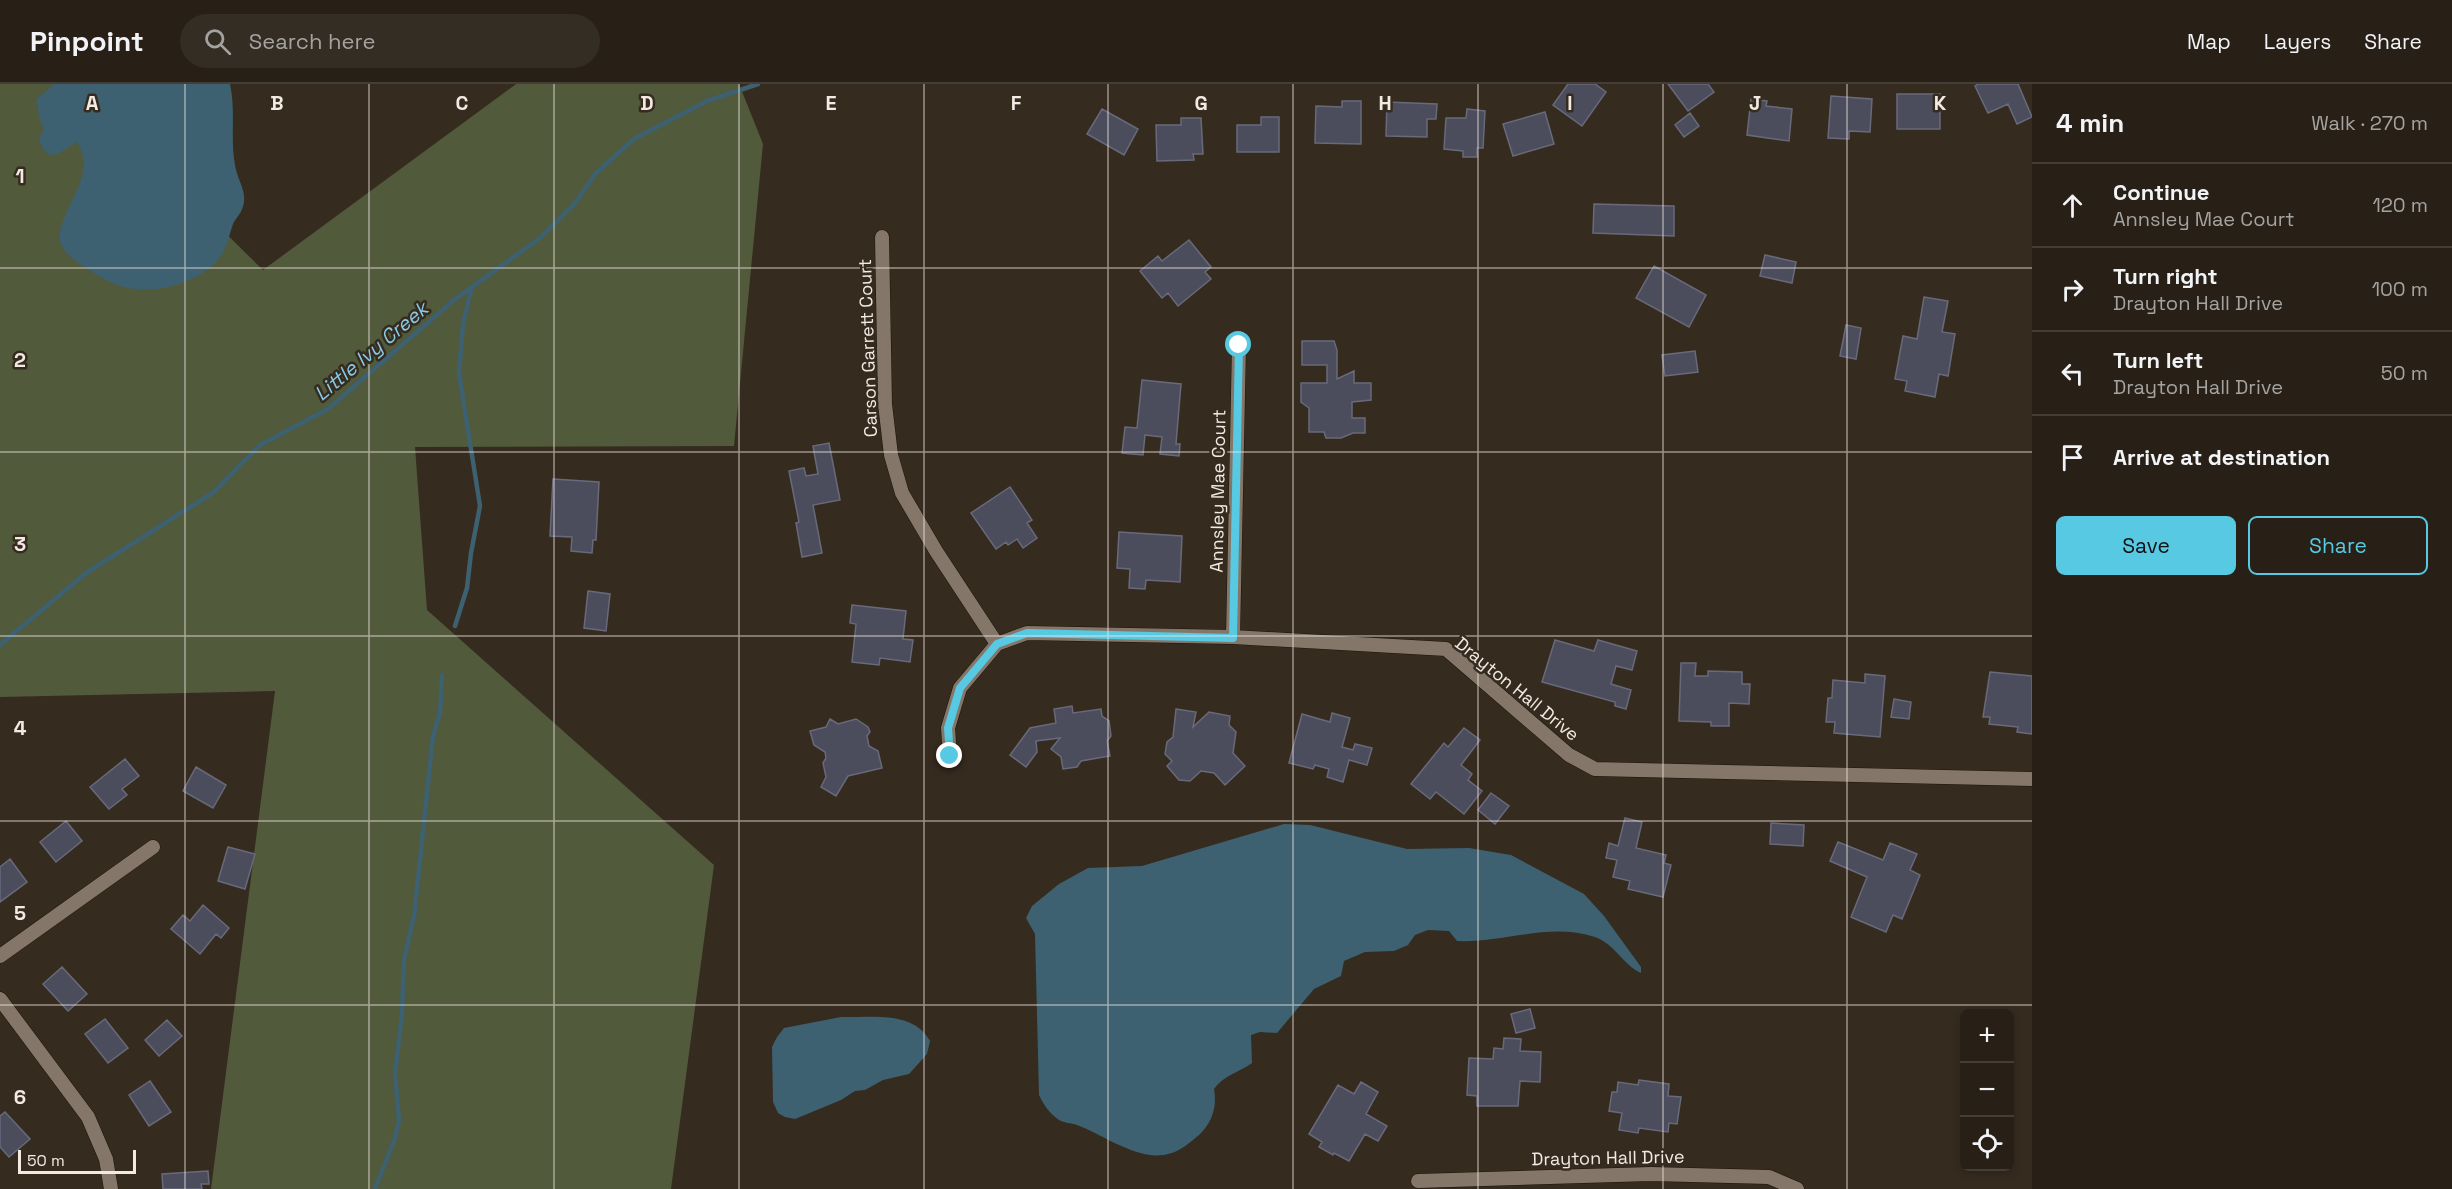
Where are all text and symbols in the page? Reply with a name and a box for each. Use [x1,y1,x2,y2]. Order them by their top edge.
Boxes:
search box [180,14,600,68]
text: Pinpoint [30,23,144,59]
icon: search [201,25,234,58]
text: Search here [249,27,375,55]
text: Map [2187,28,2231,55]
text: Layers [2264,28,2331,55]
text: Share [2364,28,2422,55]
text: A [86,90,99,116]
text: B [270,90,284,116]
text: C [456,90,469,116]
text: D [640,90,654,116]
text: E [825,90,837,116]
text: F [1011,90,1022,116]
text: G [1194,90,1208,116]
text: H [1378,90,1392,116]
text: I [1567,90,1573,116]
text: J [1749,90,1761,116]
text: K [1934,90,1947,116]
text: 4 min [2056,106,2124,140]
text: Walk · 270 m [2311,110,2428,136]
text: 1 [15,163,25,189]
text: Continue [2113,178,2209,206]
icon: ahead [2056,189,2089,222]
text: 120 m [2372,192,2428,218]
text: Annsley Mae Court [2113,206,2294,232]
street label: Carson Garrett Court [853,258,882,438]
text: Turn right [2113,262,2218,290]
icon: right [2056,273,2089,306]
text: 100 m [2372,276,2428,302]
text: Drayton Hall Drive [2113,290,2283,316]
water label: Little Ivy Creek [309,294,435,406]
route start [1225,331,1251,357]
text: Turn left [2113,346,2203,374]
text: 2 [14,347,26,373]
icon: left [2056,357,2089,390]
text: 50 m [2381,360,2428,386]
text: Drayton Hall Drive [2113,374,2283,400]
street label: Annsley Mae Court [1205,409,1230,573]
icon: arrive [2056,441,2089,474]
text: Arrive at destination [2113,443,2330,471]
button: Save [2056,516,2236,575]
button: Share [2248,516,2428,575]
text: 3 [14,531,26,557]
street label: Drayton Hall Drive [1451,632,1584,746]
text: 4 [14,715,27,741]
route end [936,742,962,768]
text: 5 [14,900,26,926]
map controls [1960,1009,2014,1171]
button: + [1960,1009,2014,1063]
button: − [1960,1063,2014,1117]
text: 6 [14,1084,26,1110]
button: locate [1960,1117,2014,1171]
street label: Drayton Hall Drive [1531,1145,1685,1170]
scale bar [18,1147,136,1174]
text: 50 m [27,1150,65,1171]

